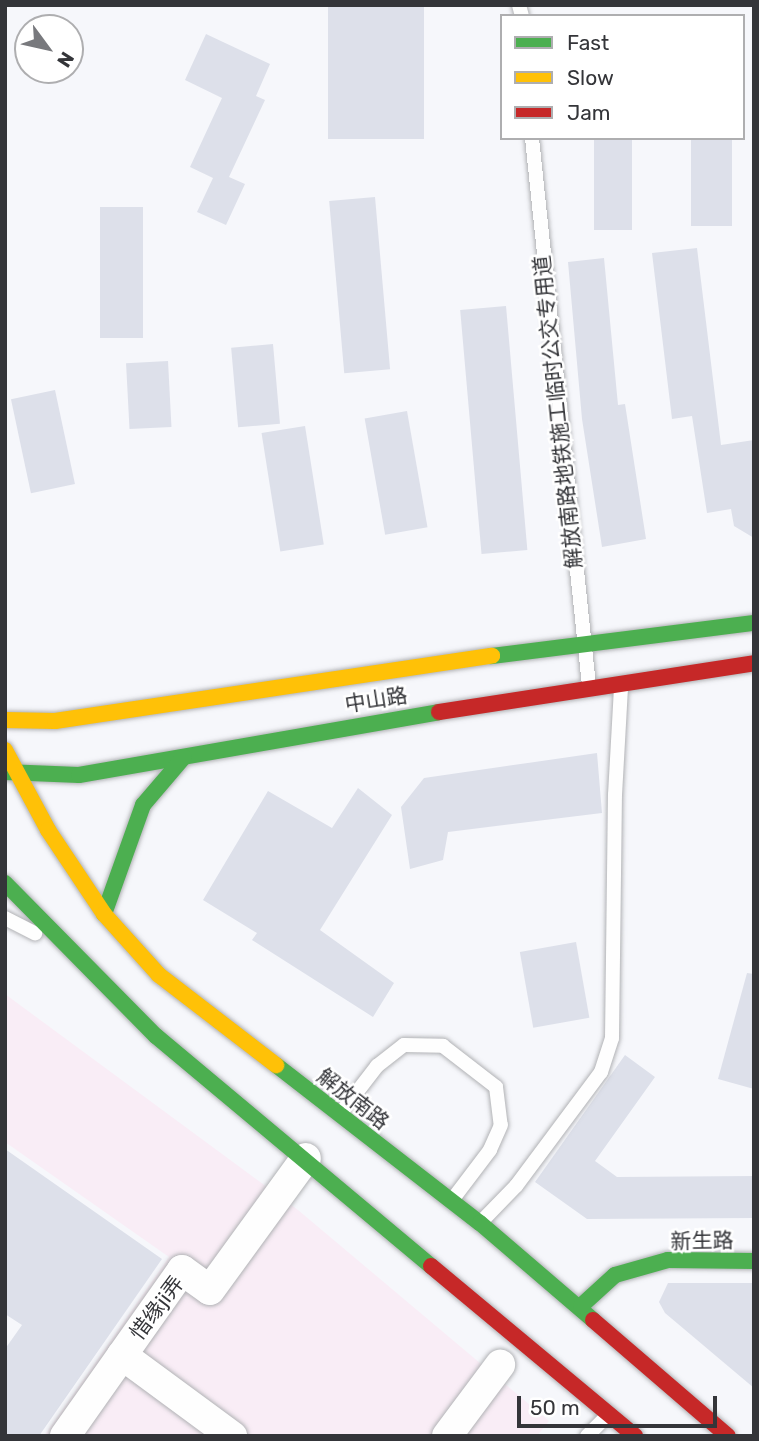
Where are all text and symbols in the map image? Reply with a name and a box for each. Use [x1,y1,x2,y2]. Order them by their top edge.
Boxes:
north arrow [14,14,84,84]
legend [500,14,745,140]
text: Fast [567,30,609,55]
text: N [52,48,79,72]
text: Slow [567,65,614,90]
text: Jam [567,100,611,125]
street label: 解放南路地铁施工临时公交专用道 [529,254,587,570]
street label: 中山路 [343,683,409,717]
street label: 解放南路 [312,1063,394,1135]
street label: 新生路 [670,1228,734,1254]
street label: 惜缘ji弄 [125,1271,189,1345]
scale bar [521,1382,720,1426]
text: 50 m [530,1395,580,1420]

